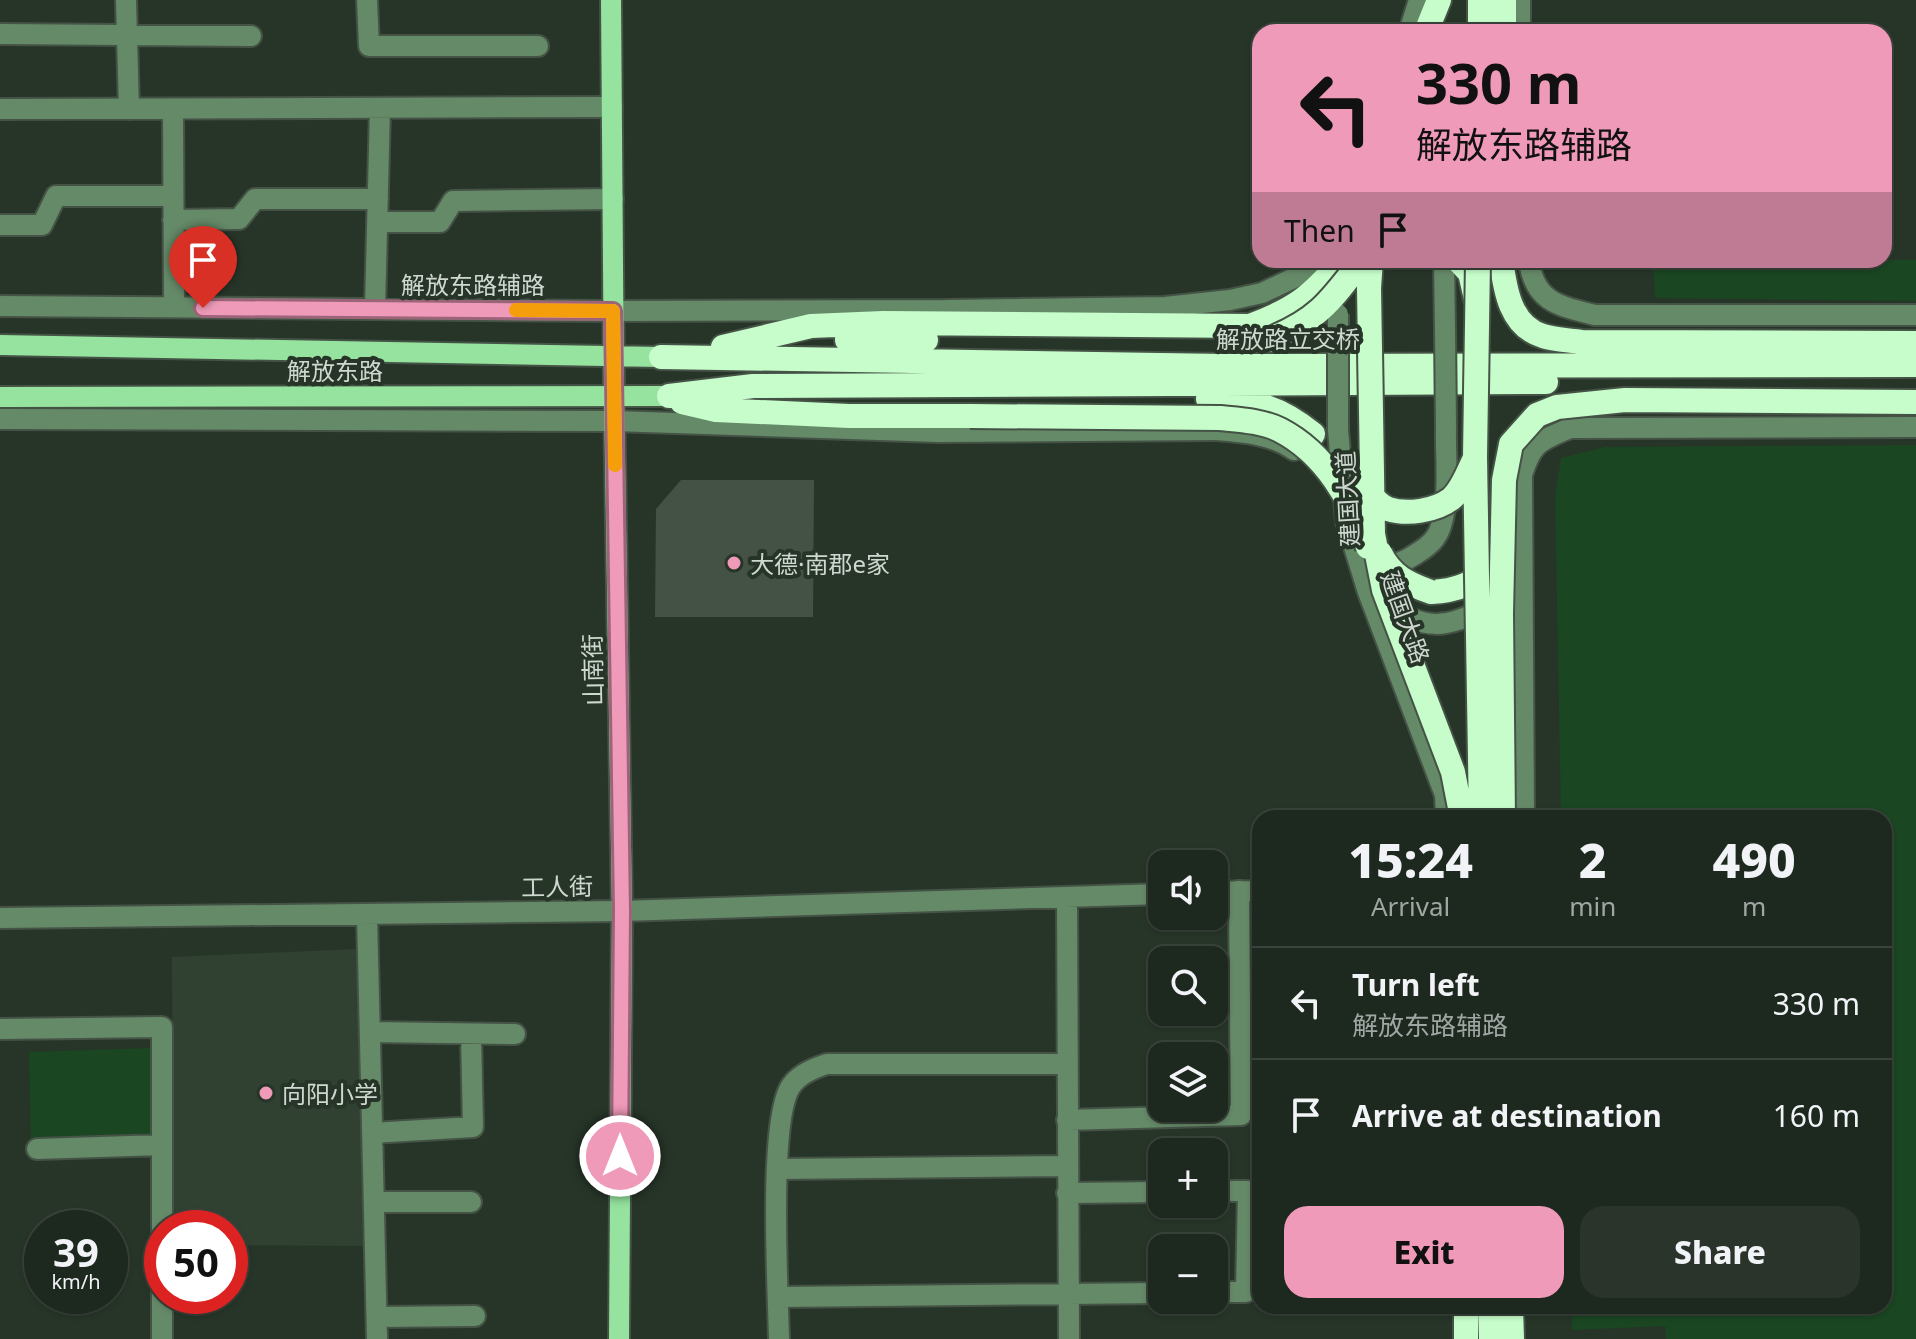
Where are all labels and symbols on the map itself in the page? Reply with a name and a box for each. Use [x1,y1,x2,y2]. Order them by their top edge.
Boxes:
pin [169,226,237,308]
street label: 解放东路辅路 [401,268,545,301]
street label: 解放路立交桥 [1216,322,1360,355]
street label: 解放东路 [287,354,383,387]
street label: 建国大道 [1328,450,1366,548]
place label: 大德·南郡e家 [750,547,890,580]
marker: 大德·南郡e家 [725,554,743,572]
street label: 建国大路 [1374,566,1438,668]
street label: 山南街 [575,634,609,706]
street label: 工人街 [521,869,593,903]
place label: 向阳小学 [282,1077,378,1110]
marker: 向阳小学 [257,1084,275,1102]
position arrow [578,1114,662,1198]
speed limit sign: 50 [144,1210,248,1314]

